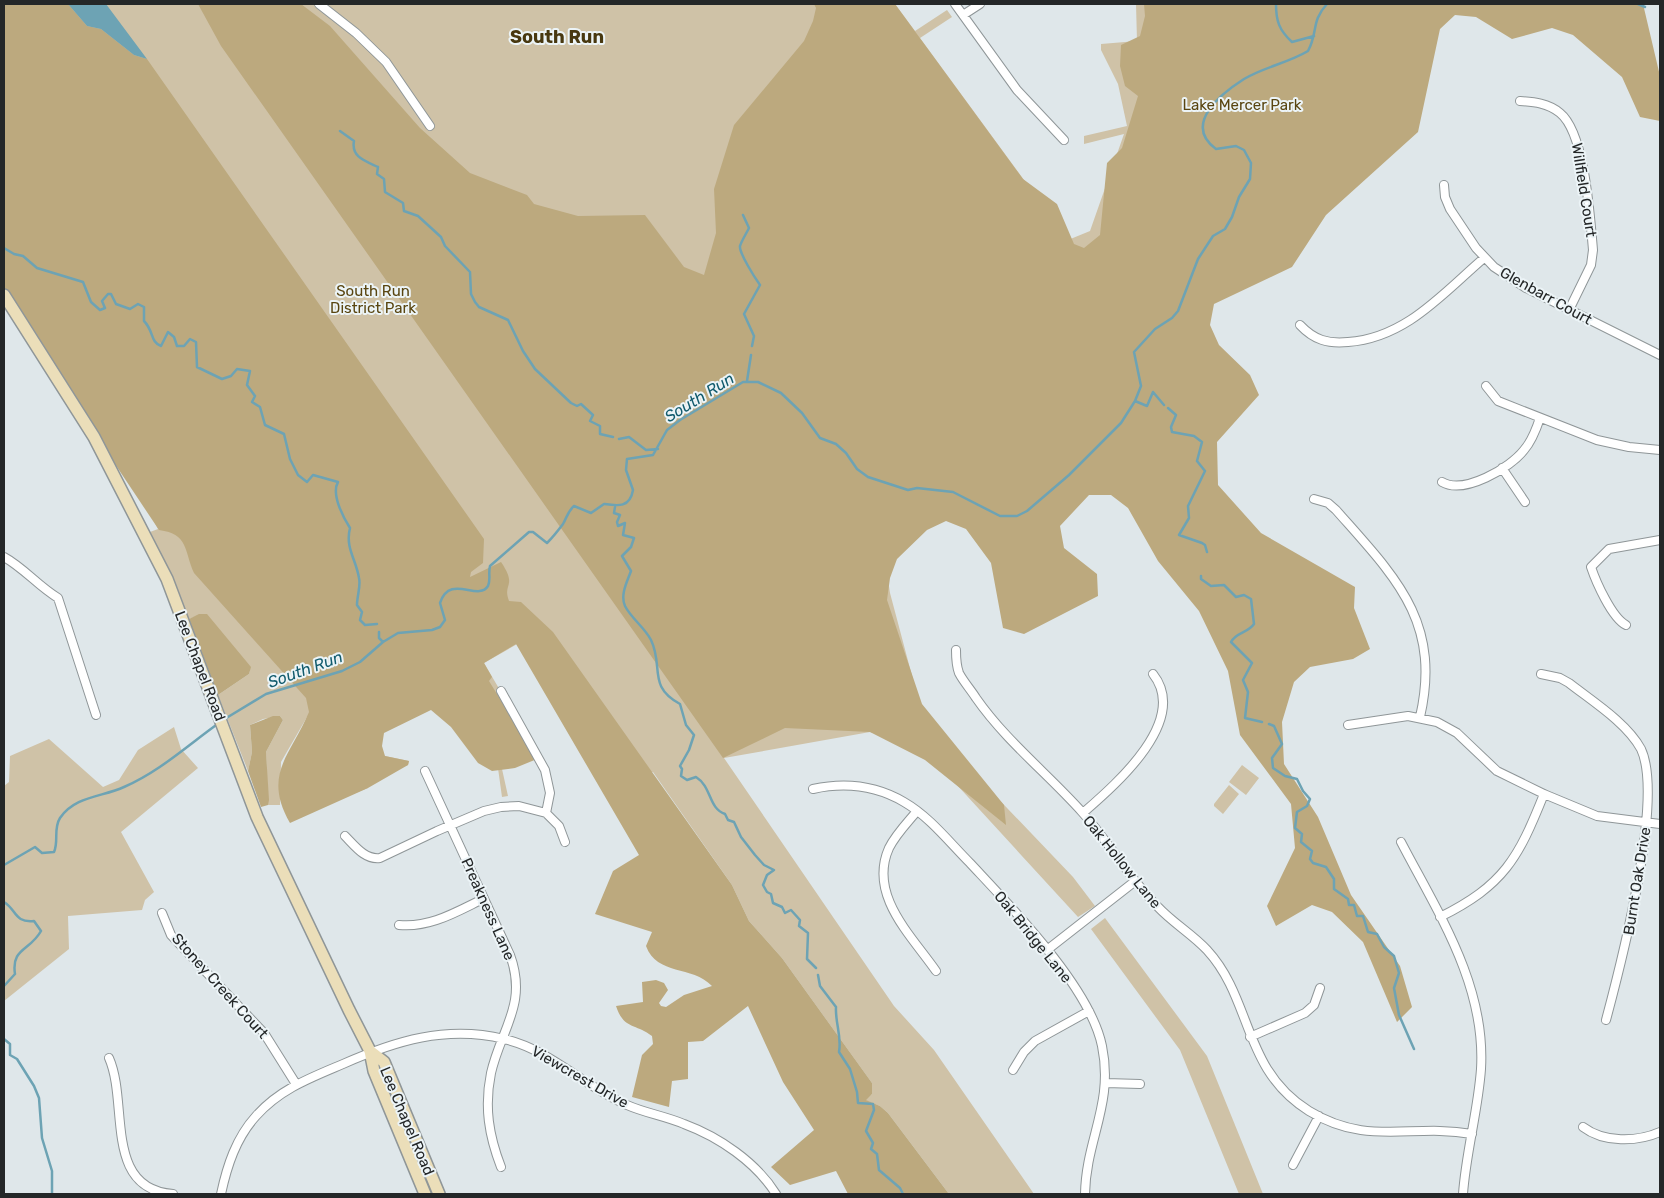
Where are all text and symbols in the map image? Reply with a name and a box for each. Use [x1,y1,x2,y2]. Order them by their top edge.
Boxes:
district label: South Run [510,26,604,48]
park label: Lake Mercer Park [1183,96,1302,114]
street label: Willfield Court [1568,142,1600,238]
street label: Glenbarr Court [1497,263,1595,329]
park label: South Run District Park [330,282,416,317]
water label: South Run [661,369,738,426]
street label: Lee Chapel Road [171,608,229,724]
water label: South Run [265,647,345,692]
street label: Oak Hollow Lane [1079,812,1165,912]
street label: Burnt Oak Drive [1620,826,1654,936]
street label: Preakness Lane [457,855,519,963]
street label: Oak Bridge Lane [990,887,1076,987]
street label: Stoney Creek Court [168,930,272,1042]
street label: Viewcrest Drive [528,1042,632,1112]
street label: Lee Chapel Road [376,1064,438,1178]

